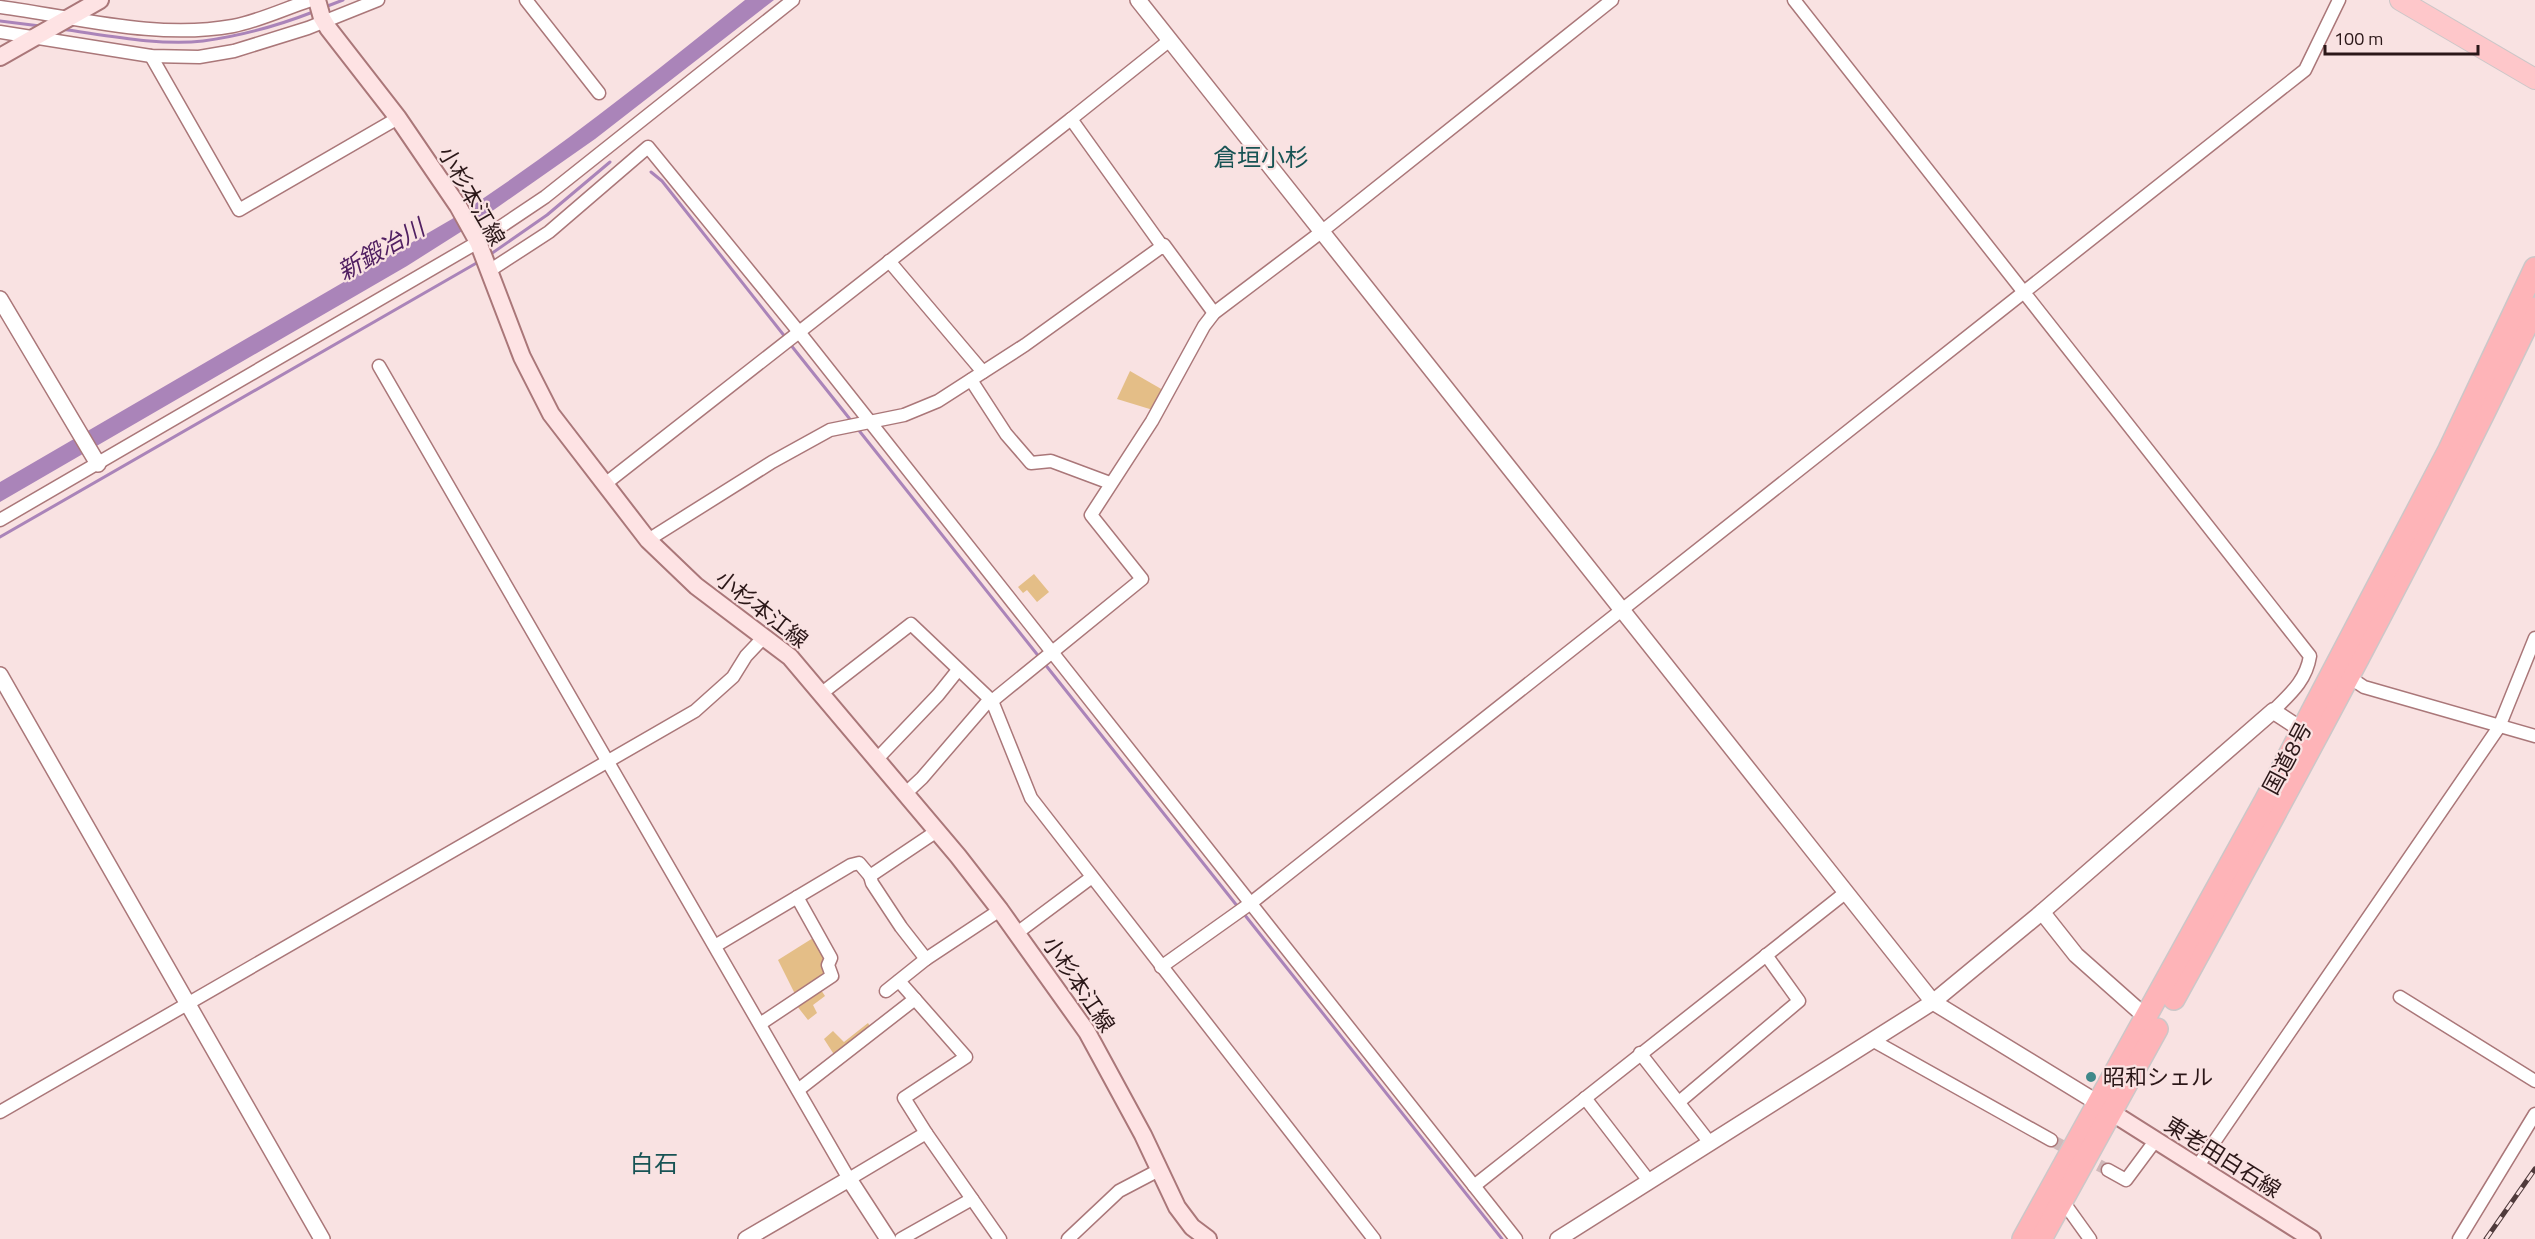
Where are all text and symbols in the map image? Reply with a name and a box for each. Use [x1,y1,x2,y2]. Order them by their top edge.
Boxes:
scale bar [2325,18,2478,56]
text: 100 m [2334,25,2383,52]
district label: 倉垣小杉 [1213,139,1309,175]
street label: 小杉本江線 [430,140,514,252]
water label: 新鍛冶川 [330,208,434,289]
street label: 小杉本江線 [708,562,816,656]
street label: 国道8号 [2254,715,2320,801]
street label: 小杉本江線 [1034,929,1124,1039]
place label: 昭和シェル [2103,1060,2213,1094]
marker: 昭和シェル [2084,1070,2098,1084]
street label: 東老田白石線 [2158,1108,2288,1206]
district label: 白石 [630,1145,678,1181]

